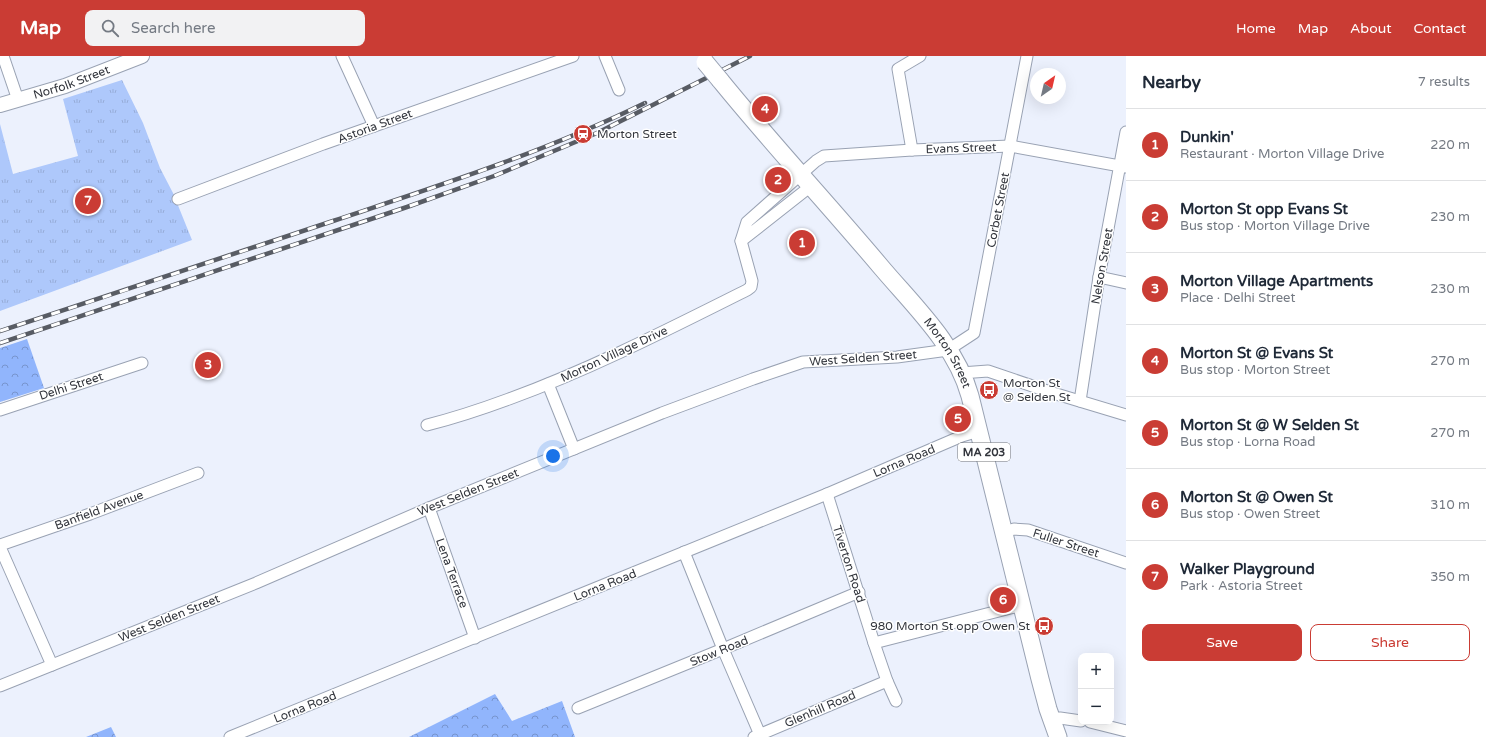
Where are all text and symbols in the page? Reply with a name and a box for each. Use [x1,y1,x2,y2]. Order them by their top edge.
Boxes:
search box [85,10,365,46]
text: Map [20,17,61,39]
icon: search [99,17,121,39]
text: Search here [131,19,215,37]
text: Home [1236,20,1276,37]
text: Map [1298,20,1328,37]
text: About [1350,20,1392,37]
text: Contact [1414,20,1466,37]
street label: Norfolk Street [32,62,112,102]
north arrow [1030,68,1066,104]
text: Nearby [1142,72,1201,93]
text: 7 results [1418,74,1470,90]
pin: 4 [752,94,778,124]
street label: Astoria Street [336,106,415,146]
station icon: Morton Street [572,123,594,145]
place label: Morton Street [597,127,677,141]
text: Dunkin' [1180,128,1234,146]
text: 1 [1151,137,1159,153]
text: 220 m [1430,137,1470,153]
street label: Evans Street [925,140,997,156]
text: Restaurant · Morton Village Drive [1180,146,1384,162]
pin: 2 [765,165,791,195]
street label: Corbet Street [984,171,1012,249]
pin: 7 [75,186,101,216]
text: Morton St opp Evans St [1180,200,1348,218]
text: 2 [1151,209,1159,225]
text: 230 m [1430,209,1470,225]
text: Bus stop · Morton Village Drive [1180,218,1370,234]
street label: Nelson Street [1088,226,1116,305]
pin: 1 [789,228,815,258]
text: Morton Village Apartments [1180,272,1373,290]
text: 3 [1151,281,1159,297]
text: 230 m [1430,281,1470,297]
text: Place · Delhi Street [1180,290,1295,306]
street label: Morton Street [921,315,974,390]
street label: Morton Village Drive [558,323,670,385]
text: Morton St @ Evans St [1180,344,1333,362]
street label: West Selden Street [809,347,918,369]
pin: 3 [195,350,221,380]
text: 4 [1151,353,1159,369]
text: 270 m [1430,353,1470,369]
text: Bus stop · Morton Street [1180,362,1330,378]
street label: Delhi Street [37,369,105,403]
place label: Morton St @ Selden St [1003,376,1071,404]
bus stop icon: Morton St @ Selden St [978,379,1000,401]
pin: 5 [945,404,971,434]
text: Morton St @ W Selden St [1180,416,1359,434]
text: 5 [1151,425,1159,441]
text: 270 m [1430,425,1470,441]
text: Bus stop · Lorna Road [1180,434,1315,450]
street label: Lorna Road [871,442,937,480]
road number: MA 203 [958,443,1010,461]
your location [543,446,563,466]
street label: West Selden Street [415,465,521,519]
street label: Banfield Avenue [53,487,145,533]
text: Morton St @ Owen St [1180,488,1333,506]
text: 6 [1151,497,1159,513]
text: 310 m [1430,497,1470,513]
text: Bus stop · Owen Street [1180,506,1320,522]
street label: Tiverton Road [830,524,868,604]
street label: Fuller Street [1031,526,1101,560]
street label: Lena Terrace [433,536,471,610]
text: Walker Playground [1180,560,1315,578]
street label: Lorna Road [572,566,638,604]
text: 7 [1151,569,1159,585]
text: 350 m [1430,569,1470,585]
text: Park · Astoria Street [1180,578,1303,594]
pin: 6 [990,585,1016,615]
street label: West Selden Street [116,591,222,645]
bus stop icon: 980 Morton St opp Owen St [1033,615,1055,637]
place label: 980 Morton St opp Owen St [870,619,1030,633]
button: Save [1142,624,1302,661]
button: Share [1310,624,1470,661]
street label: Stow Road [688,633,750,669]
map controls [1078,653,1114,725]
button: + [1078,653,1114,689]
street label: Lorna Road [272,688,338,726]
street label: Glenhill Road [782,688,858,730]
button: − [1078,689,1114,725]

